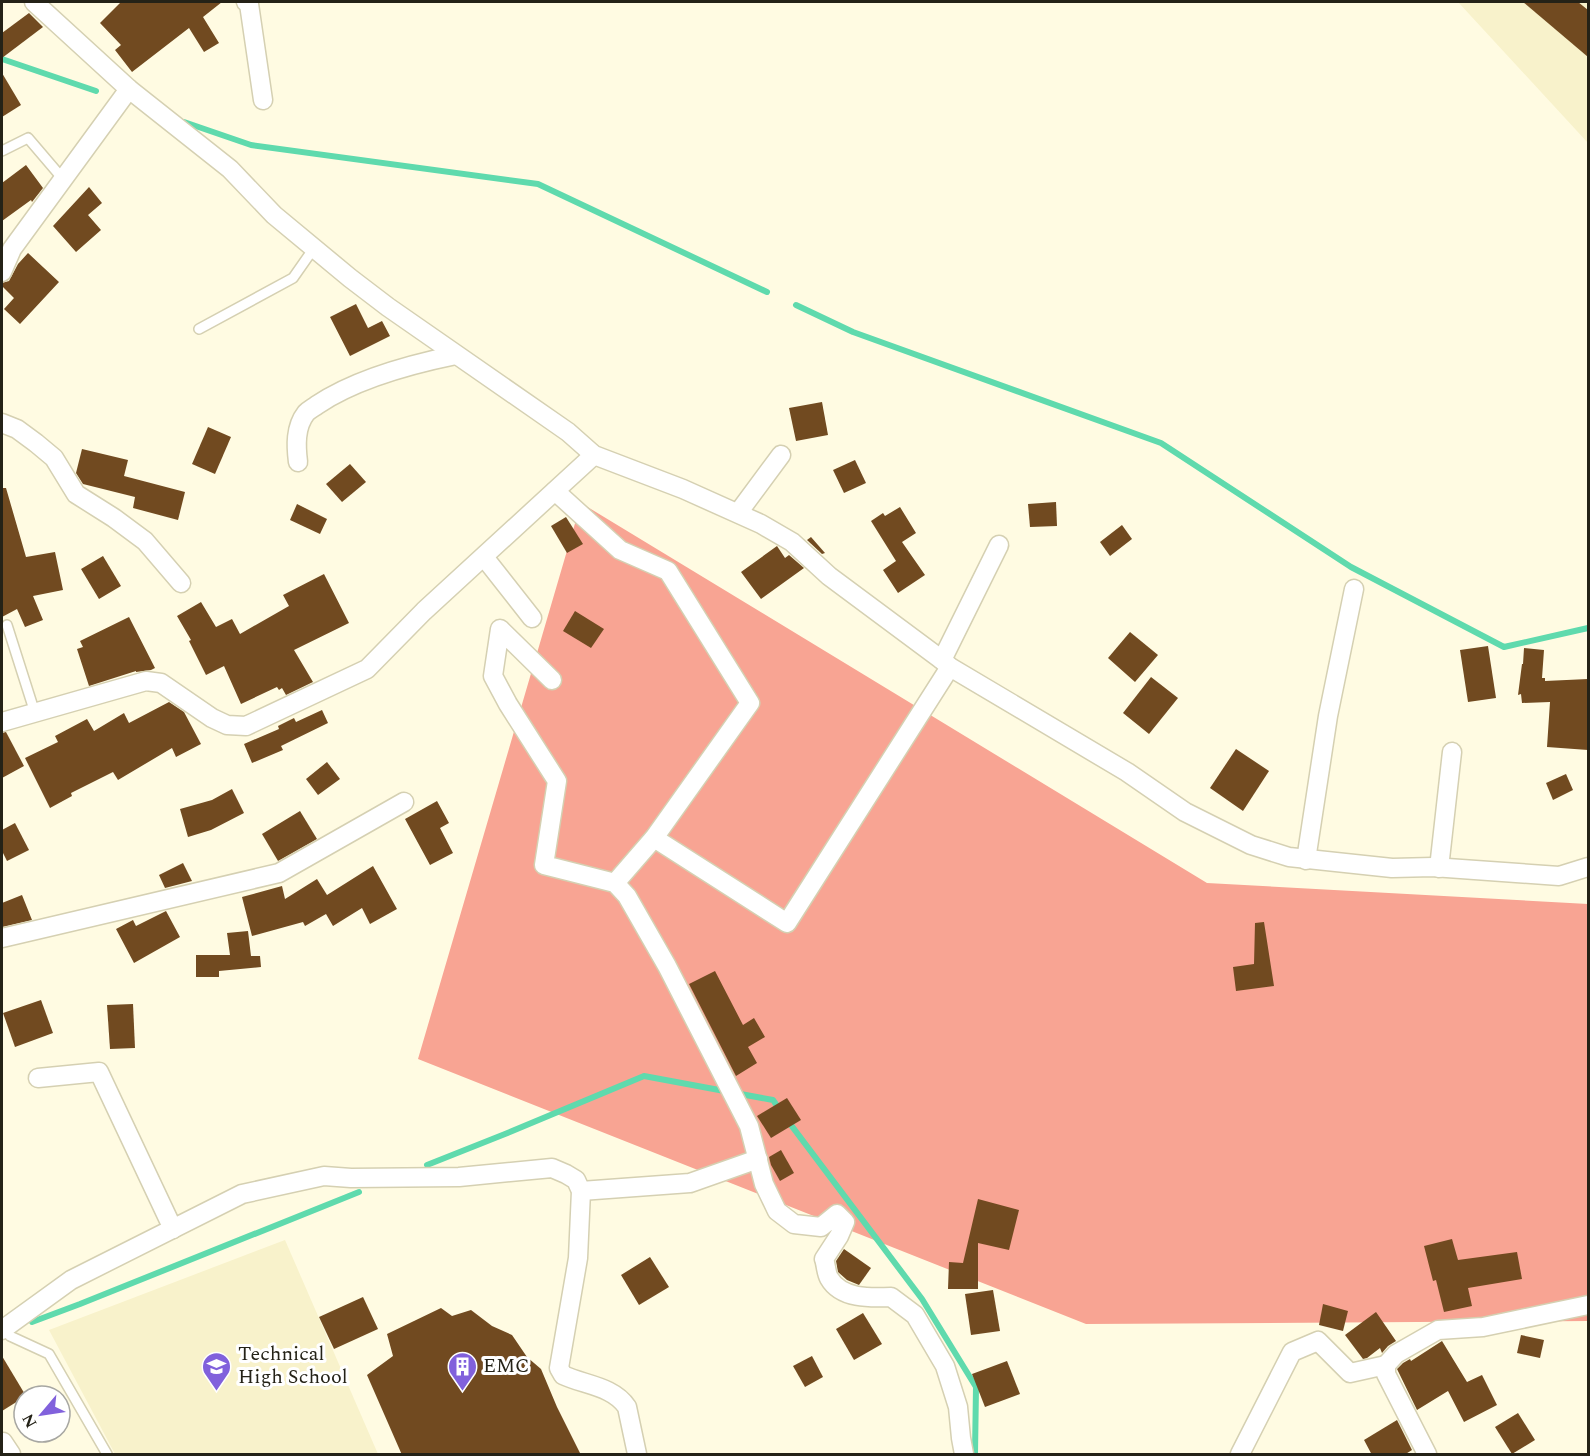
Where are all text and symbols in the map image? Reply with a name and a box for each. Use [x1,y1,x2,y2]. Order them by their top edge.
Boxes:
place label: Technical High School [238,1339,348,1392]
school or university icon: Technical High School [201,1350,233,1392]
building icon: EMC [446,1350,478,1392]
place label: EMC [483,1351,530,1381]
north arrow [12,1384,72,1444]
text: N [16,1409,43,1432]

